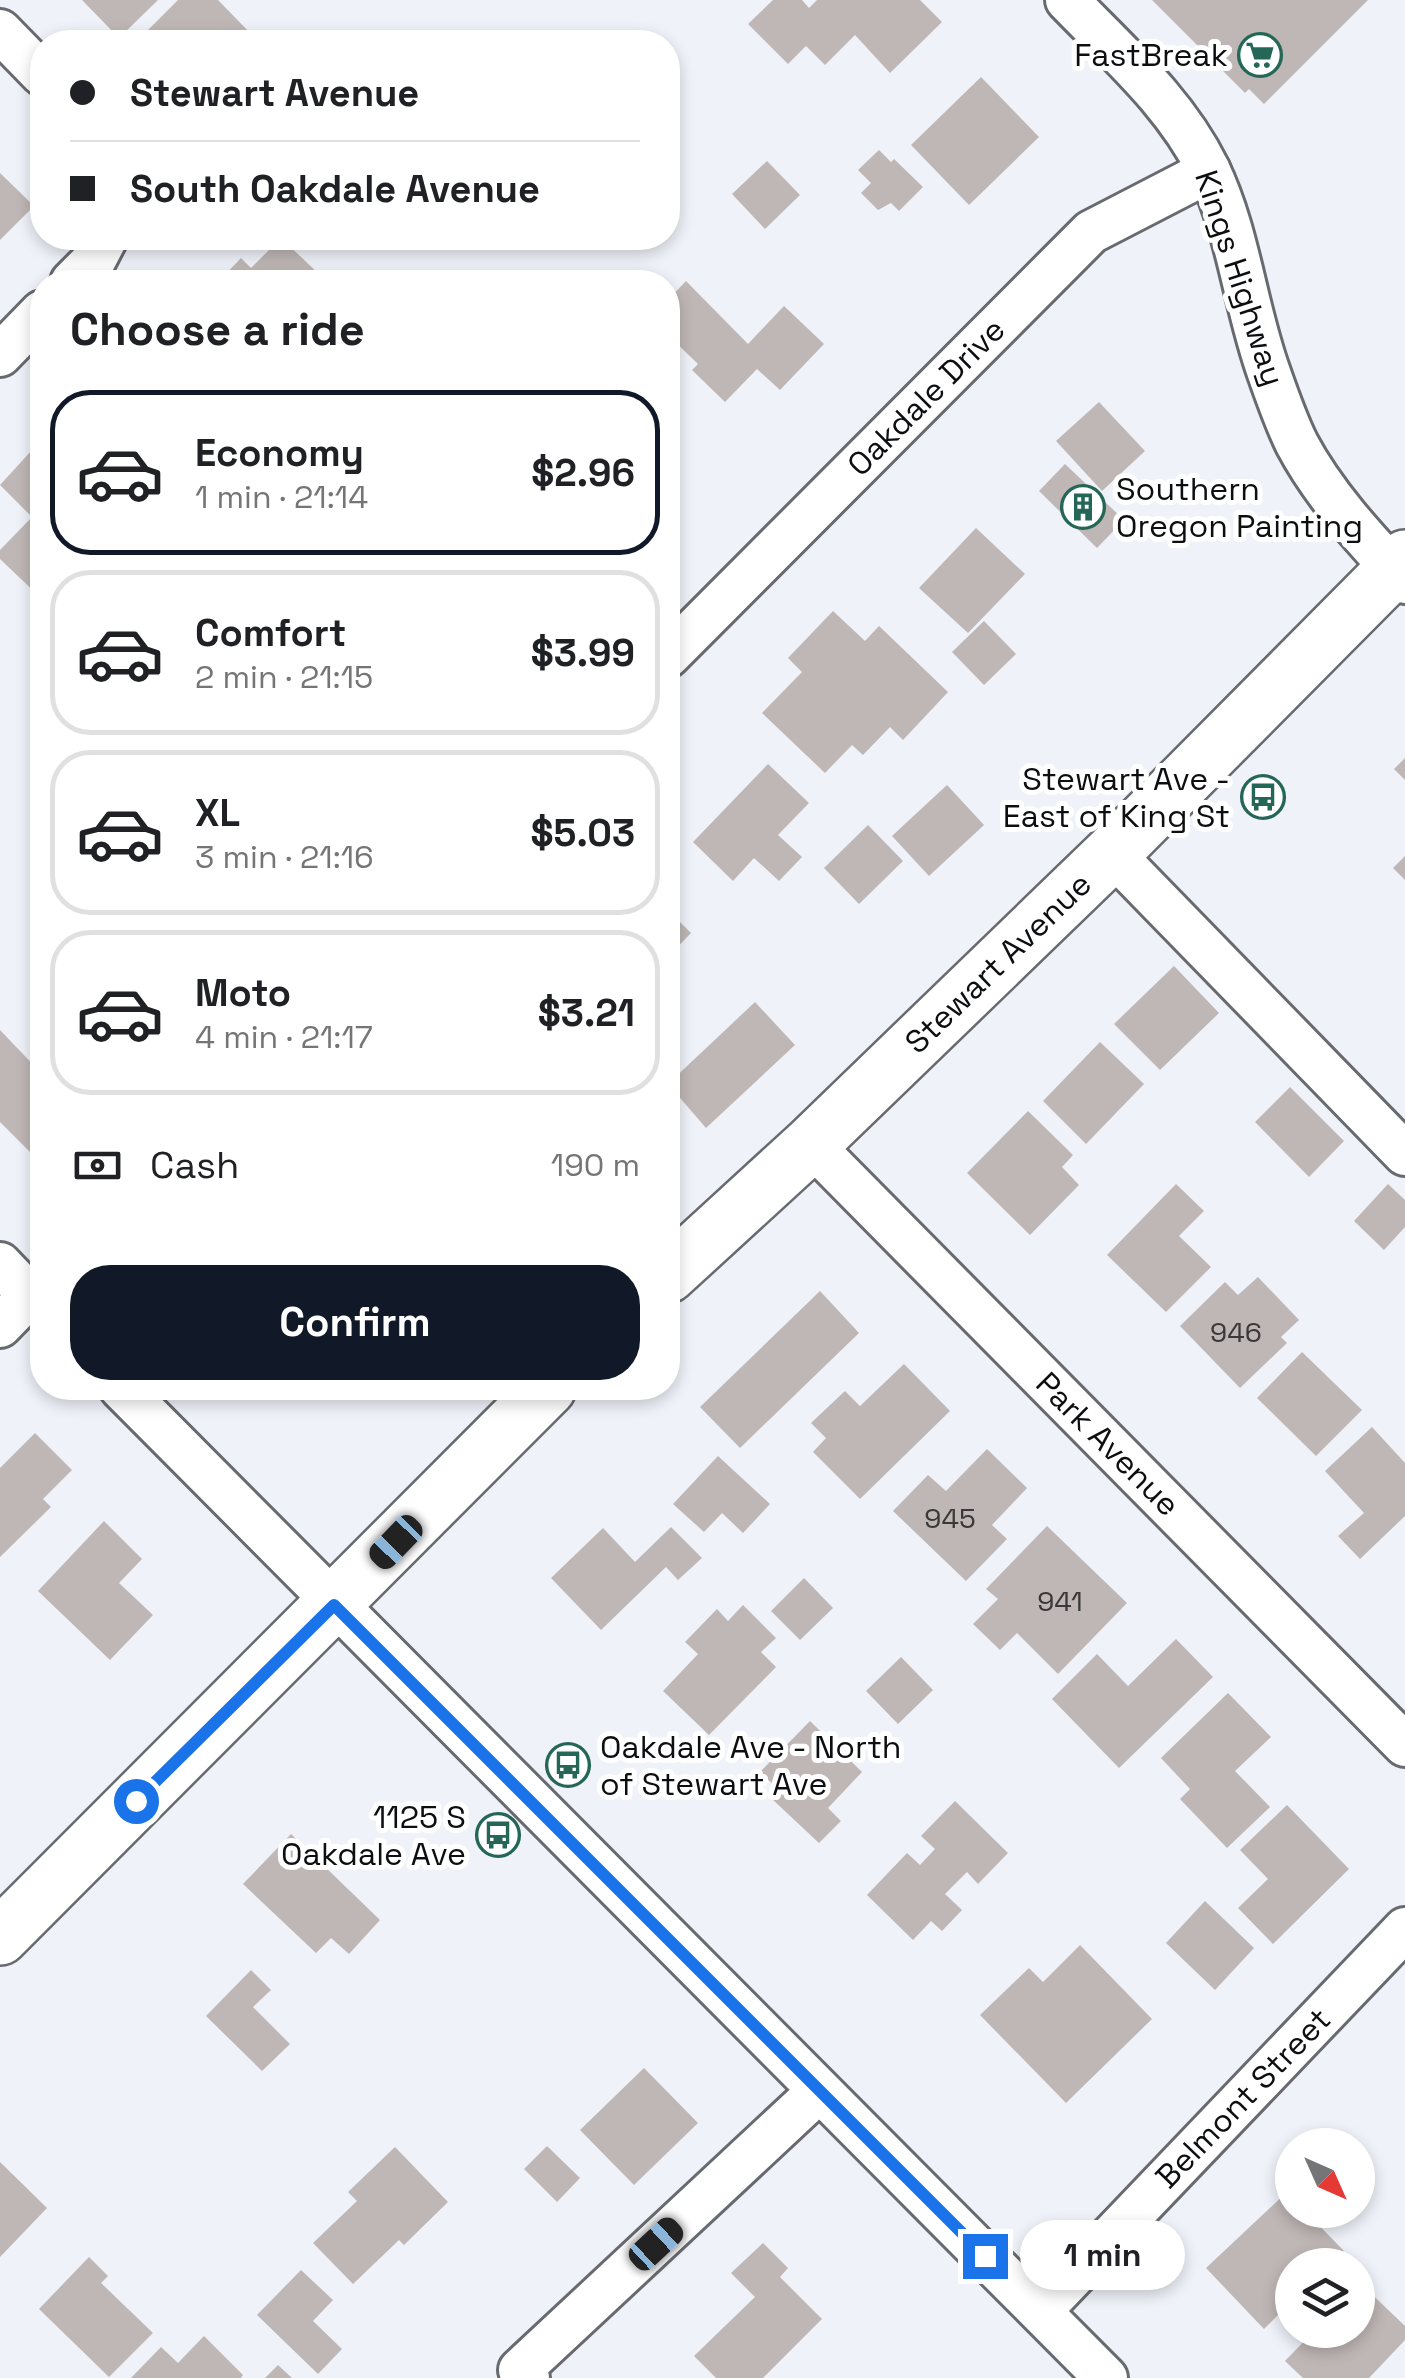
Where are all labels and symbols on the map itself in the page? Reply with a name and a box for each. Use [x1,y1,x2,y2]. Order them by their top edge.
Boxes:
supermarket icon: FastBreak [1237,32,1283,78]
place label: FastBreak [1074,35,1228,75]
street label: Kings Highway [1186,165,1294,391]
street label: Oakdale Drive [839,310,1013,484]
place label: Southern Oregon Painting [1116,469,1363,546]
building icon: Southern Oregon Painting [1060,484,1106,530]
place label: Stewart Ave - East of King St [1003,759,1230,836]
bus stop icon: Stewart Ave - East of King St [1240,774,1286,820]
street label: Stewart Avenue [896,864,1100,1062]
house number: 946 [1210,1314,1262,1350]
street label: Park Avenue [1028,1364,1188,1524]
house number: 945 [924,1500,976,1536]
car [364,1510,428,1574]
house number: 941 [1037,1583,1083,1619]
place label: Oakdale Ave - North of Stewart Ave [600,1727,901,1804]
bus stop icon: Oakdale Ave - North of Stewart Ave [545,1742,591,1788]
route start [114,1779,159,1824]
place label: 1125 S Oakdale Ave [281,1797,466,1874]
bus stop icon: 1125 S Oakdale Ave [475,1812,521,1858]
street label: Belmont Street [1147,2000,1339,2196]
north arrow [1275,2128,1375,2228]
car [624,2213,688,2275]
callout: 1 min [1020,2221,1185,2291]
route end [963,2234,1008,2279]

